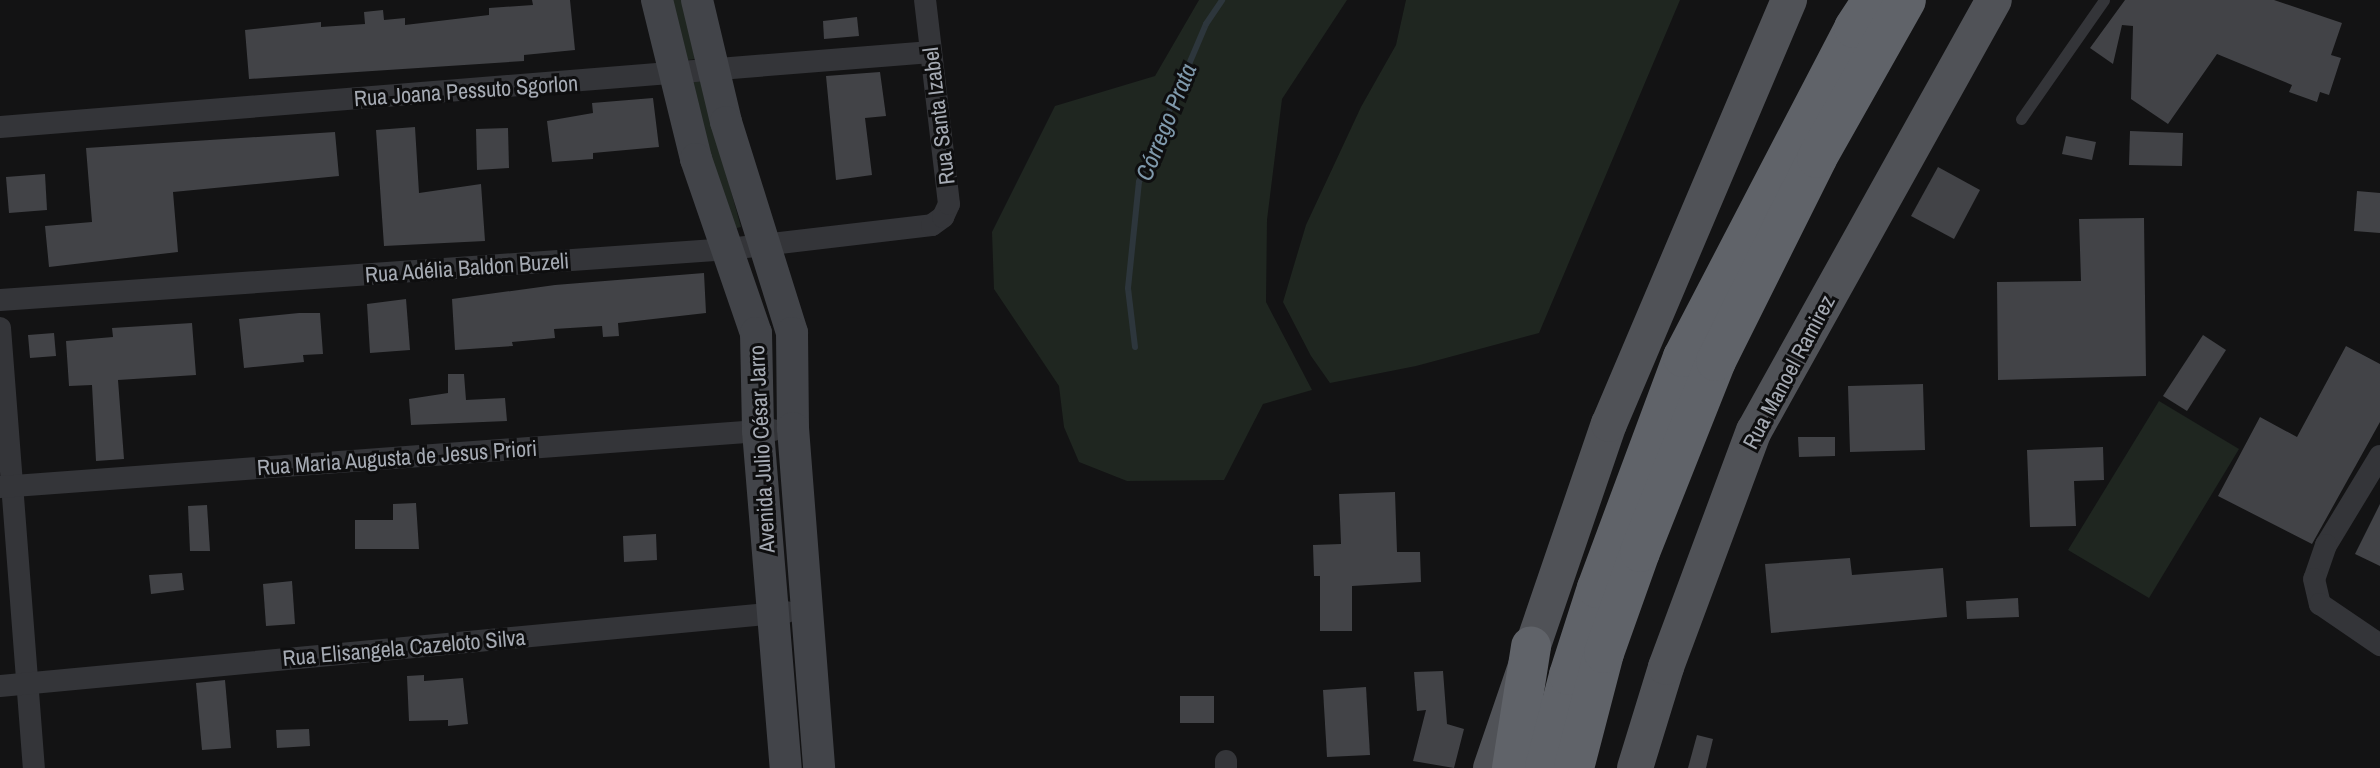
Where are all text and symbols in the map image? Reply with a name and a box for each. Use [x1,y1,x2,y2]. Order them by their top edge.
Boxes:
street label: Rua Santa Izabel [917,46,961,186]
water label: Córrego Prata [1129,59,1203,185]
street label: Rua Joana Pessuto Sgorlon [353,70,579,112]
street label: Rua Adélia Baldon Buzeli [364,248,570,288]
street label: Rua Manoel Ramirez [1737,291,1841,453]
street label: Avenida Julio César Jarro [743,344,781,554]
street label: Rua Maria Augusta de Jesus Priori [256,435,538,481]
street label: Rua Elisangela Cazeloto Silva [281,624,527,672]

